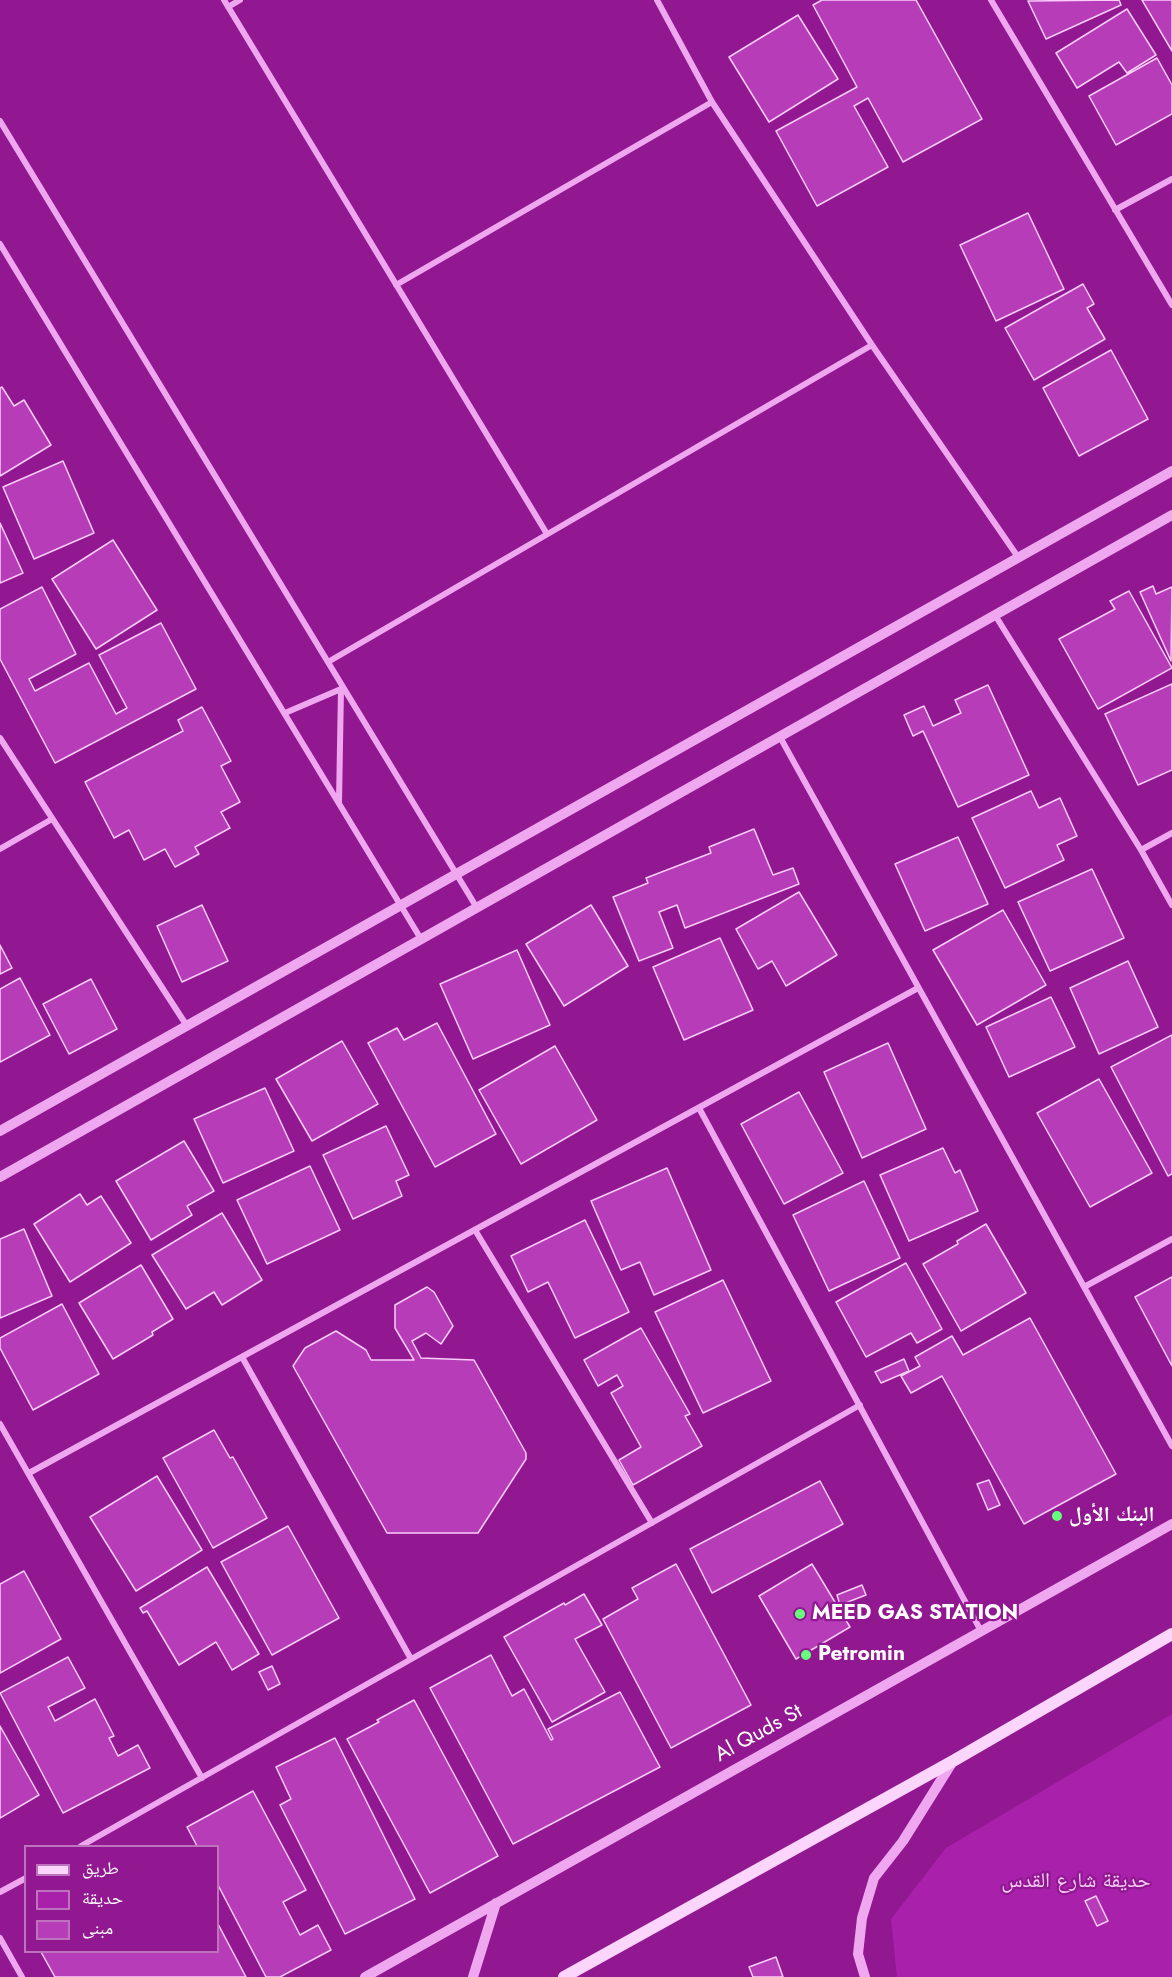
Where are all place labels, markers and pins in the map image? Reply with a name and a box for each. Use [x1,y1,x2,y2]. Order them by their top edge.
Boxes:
place label: البنك الأول [1069,1503,1154,1529]
marker: البنك الأول [1050,1509,1064,1523]
place label: MEED GAS STATION [812,1601,1018,1627]
marker: MEED GAS STATION [793,1607,807,1621]
place label: Petromin [818,1642,905,1668]
marker: Petromin [799,1648,813,1662]

